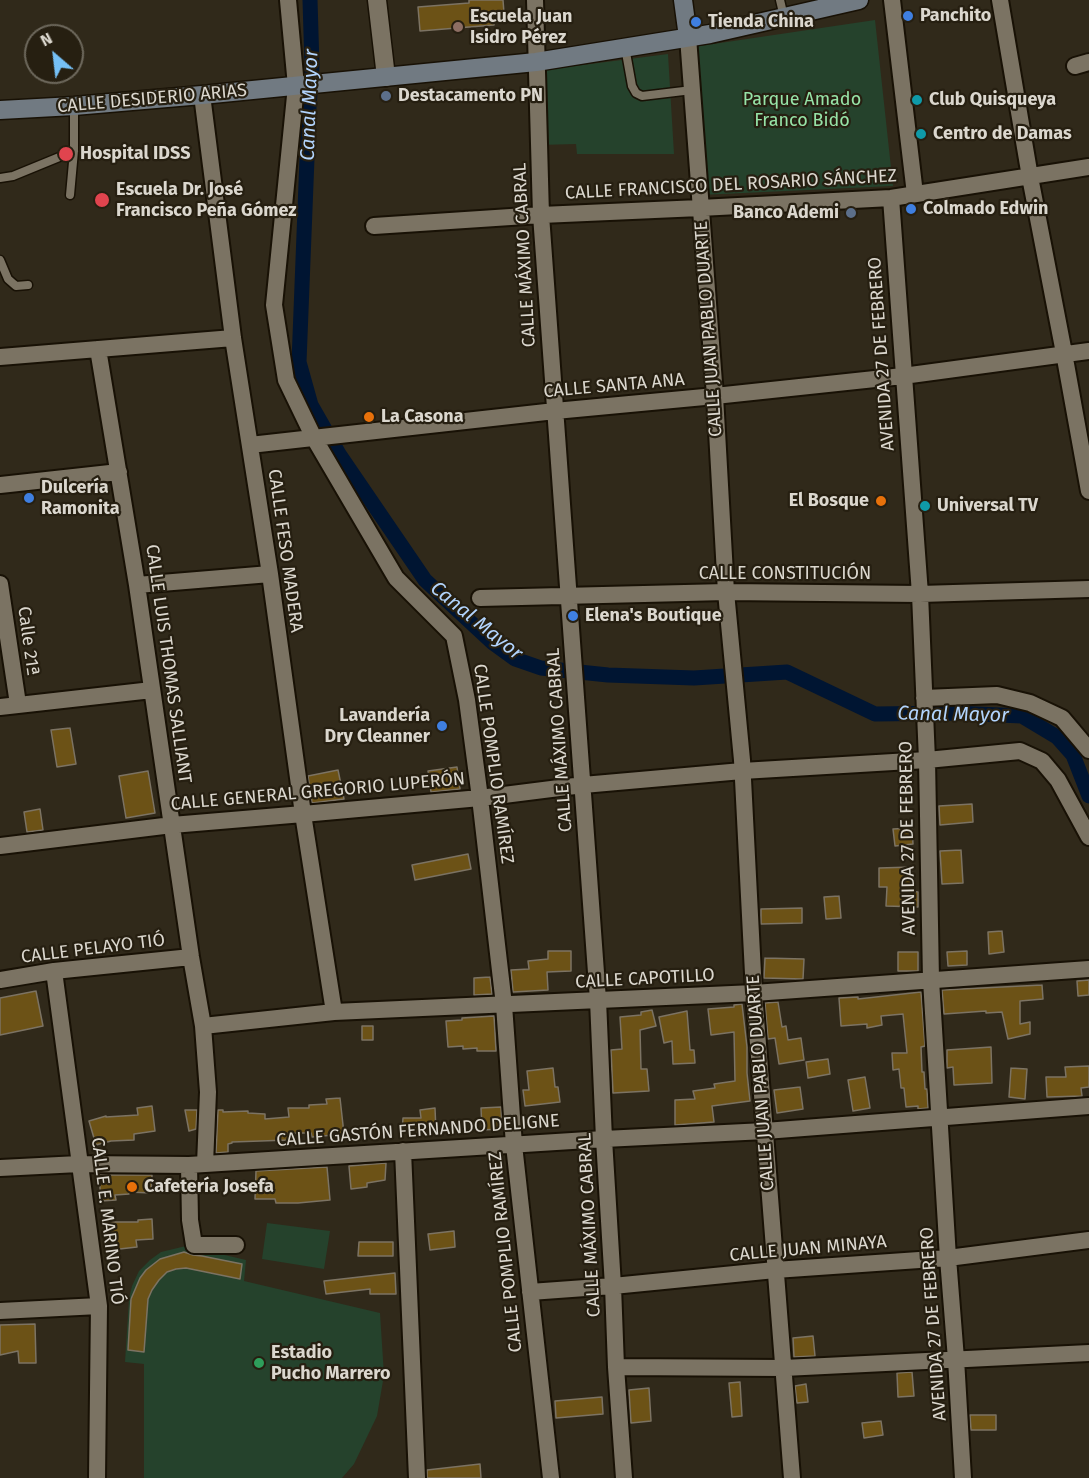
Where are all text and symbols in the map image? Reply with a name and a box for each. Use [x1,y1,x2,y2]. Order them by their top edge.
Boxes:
place label: Panchito [920,5,991,27]
place label: Escuela Juan Isidro Pérez [470,6,572,48]
marker: Panchito [901,9,915,23]
place label: Tienda China [708,11,814,33]
marker: Tienda China [689,15,703,29]
marker: Escuela Juan Isidro Pérez [451,20,465,34]
north arrow [24,24,84,84]
text: N [37,29,55,50]
water label: Canal Mayor [296,49,324,161]
street label: CALLE DESIDERIO ARIAS [56,80,248,118]
place label: Destacamento PN [398,85,543,107]
marker: Destacamento PN [379,89,393,103]
park label: Parque Amado Franco Bidó [743,89,861,132]
place label: Club Quisqueya [929,89,1056,111]
marker: Club Quisqueya [910,93,924,107]
place label: Centro de Damas [933,123,1072,145]
marker: Centro de Damas [914,127,928,141]
place label: Hospital IDSS [80,143,190,165]
marker: Hospital IDSS [57,145,75,163]
street label: CALLE MÁXIMO CABRAL [509,162,541,348]
street label: CALLE FRANCISCO DEL ROSARIO SÁNCHEZ [565,166,897,204]
place label: Escuela Dr. José Francisco Peña Gómez [116,179,296,222]
marker: Escuela Dr. José Francisco Peña Gómez [93,191,111,209]
place label: Colmado Edwin [923,198,1048,220]
place label: Banco Ademi [733,202,839,224]
marker: Colmado Edwin [904,202,918,216]
marker: Banco Ademi [844,206,858,220]
street label: CALLE JUAN PABLO DUARTE [691,220,727,438]
street label: AVENIDA 27 DE FEBRERO [864,256,900,452]
street label: CALLE SANTA ANA [543,369,685,403]
place label: La Casona [381,406,463,428]
marker: La Casona [362,410,376,424]
street label: CALLE FESO MADERA [263,468,307,634]
place label: Dulcería Ramonita [41,477,120,520]
place label: El Bosque [789,490,869,512]
marker: Dulcería Ramonita [22,491,36,505]
marker: El Bosque [874,494,888,508]
place label: Universal TV [937,495,1038,517]
marker: Universal TV [918,499,932,513]
street label: CALLE LUIS THOMAS SALLIANT [141,543,195,785]
street label: CALLE CONSTITUCIÓN [699,563,871,585]
water label: Canal Mayor [425,577,527,665]
street label: Calle 21ª [12,605,44,677]
place label: Elena's Boutique [585,605,722,627]
marker: Elena's Boutique [566,609,580,623]
street label: CALLE MÁXIMO CABRAL [543,647,577,833]
street label: CALLE POMPLIO RAMÍREZ [468,663,518,865]
water label: Canal Mayor [897,702,1009,728]
place label: Lavandería Dry Cleanner [325,705,430,748]
marker: Lavandería Dry Cleanner [435,719,449,733]
street label: AVENIDA 27 DE FEBRERO [896,741,920,935]
street label: CALLE GENERAL GREGORIO LUPERÓN [170,768,466,816]
street label: CALLE PELAYO TIÓ [20,929,166,969]
street label: CALLE CAPOTILLO [575,965,715,993]
street label: CALLE JUAN PABLO DUARTE [743,974,779,1192]
street label: CALLE GASTÓN FERNANDO DELIGNE [276,1110,560,1152]
street label: CALLE MÁXIMO CABRAL [574,1132,606,1318]
street label: CALLE E. MARINO TIÓ [86,1136,128,1306]
street label: CALLE POMPLIO RAMÍREZ [485,1151,527,1353]
place label: Cafetería Josefa [144,1176,274,1198]
marker: Cafetería Josefa [125,1180,139,1194]
street label: AVENIDA 27 DE FEBRERO [916,1226,952,1422]
street label: CALLE JUAN MINAYA [729,1231,887,1267]
place label: Estadio Pucho Marrero [271,1342,390,1384]
marker: Estadio Pucho Marrero [252,1356,266,1370]

